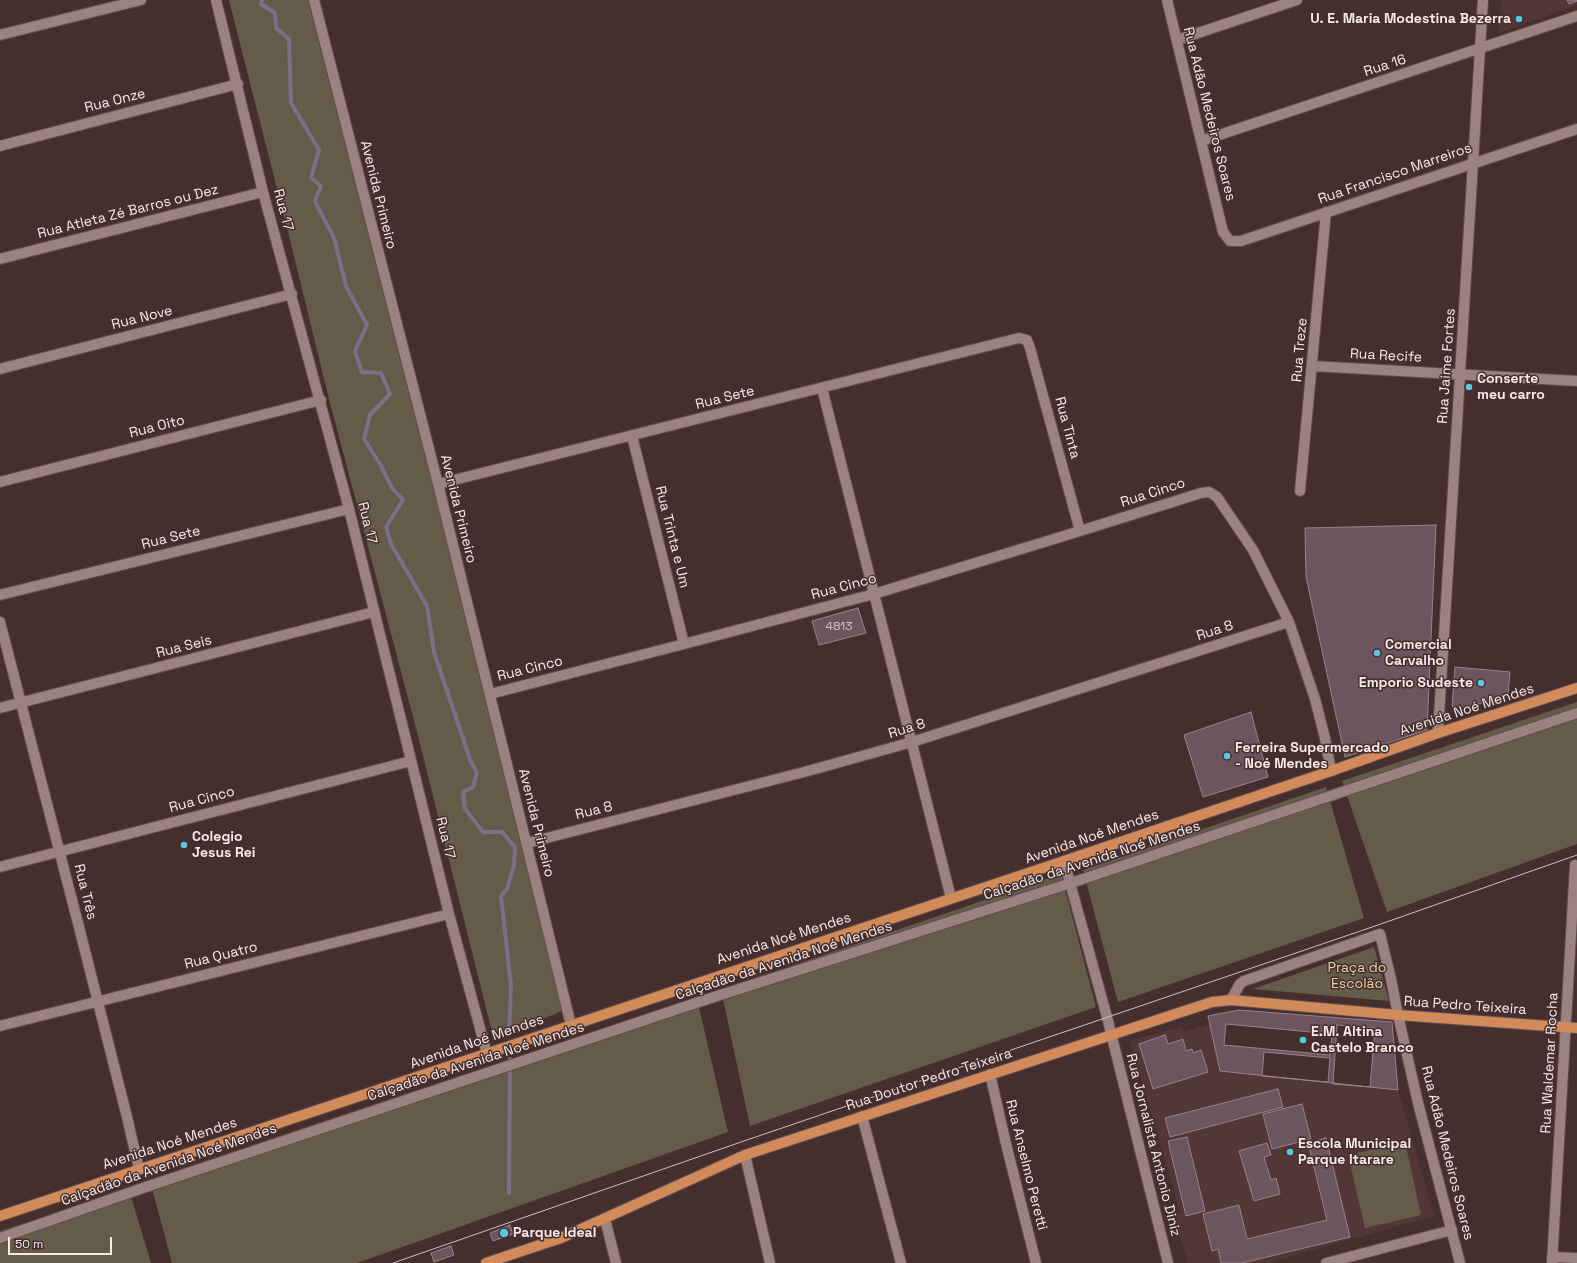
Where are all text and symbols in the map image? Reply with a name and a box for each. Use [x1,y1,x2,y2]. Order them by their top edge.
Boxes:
place label: U. E. Maria Modestina Bezerra [1310,11,1511,27]
marker: U. E. Maria Modestina Bezerra [1514,14,1524,24]
street label: Rua Adão Medeiros Soares [1179,25,1239,203]
street label: Rua 16 [1362,51,1408,81]
street label: Rua Onze [83,85,147,117]
street label: Avenida Primeiro [356,139,400,251]
street label: Rua Francisco Marreiros [1316,140,1474,208]
street label: Rua Atleta Zé Barros ou Dez [36,181,220,243]
street label: Rua 17 [269,187,297,233]
street label: Rua Nove [110,302,174,334]
street label: Rua Jaime Fortes [1435,308,1459,424]
street label: Rua Treze [1289,317,1311,383]
street label: Rua Recife [1350,346,1422,366]
place label: Conserte meu carro [1477,371,1545,404]
marker: Conserte meu carro [1464,382,1474,392]
street label: Rua Sete [694,383,756,413]
street label: Rua Tinta [1051,395,1083,461]
street label: Rua Oito [127,412,187,442]
street label: Avenida Primeiro [436,453,480,565]
street label: Rua Cinco [1119,475,1187,511]
street label: Rua Trinta e Um [651,484,693,590]
street label: Rua 17 [354,500,380,546]
street label: Rua Sete [140,523,202,553]
street label: Rua Cinco [809,570,879,604]
street label: Rua 8 [1194,617,1236,645]
house number: 4813 [825,620,853,634]
street label: Rua Seis [154,632,214,662]
place label: Comercial Carvalho [1385,637,1452,670]
marker: Comercial Carvalho [1372,648,1382,658]
street label: Rua Cinco [495,653,565,685]
place label: Emporio Sudeste [1359,675,1473,691]
marker: Emporio Sudeste [1476,678,1486,688]
street label: Avenida Noé Mendes [1398,680,1536,740]
street label: Rua 8 [886,715,928,743]
place label: Ferreira Supermercado - Noé Mendes [1235,740,1389,772]
marker: Ferreira Supermercado - Noé Mendes [1222,751,1232,761]
street label: Avenida Primeiro [514,767,558,879]
street label: Rua Cinco [167,783,237,817]
street label: Rua 8 [574,798,614,824]
street label: Avenida Noé Mendes [1023,806,1161,868]
street label: Rua 17 [432,815,458,861]
street label: Calçadão da Avenida Noé Mendes [982,818,1202,904]
place label: Colegio Jesus Rei [192,829,256,862]
marker: Colegio Jesus Rei [179,840,189,850]
street label: Rua Três [70,862,100,922]
street label: Avenida Noé Mendes [715,909,853,969]
street label: Calçadão da Avenida Noé Mendes [674,918,894,1004]
street label: Rua Quatro [183,939,259,973]
park label: Praça do Escolão [1327,960,1387,992]
street label: Rua Waldemar Rocha [1538,992,1562,1134]
street label: Rua Pedro Teixeira [1403,993,1527,1019]
street label: Avenida Noé Mendes [408,1011,546,1073]
street label: Calçadão da Avenida Noé Mendes [366,1019,586,1105]
place label: E.M. Altina Castelo Branco [1311,1024,1413,1056]
marker: E.M. Altina Castelo Branco [1298,1035,1308,1045]
street label: Rua Doutor Pedro Teixeira [844,1045,1014,1115]
street label: Rua Jornalista Antonio Diniz [1122,1052,1184,1238]
street label: Rua Adão Medeiros Soares [1417,1064,1477,1242]
street label: Rua Anselmo Peretti [1002,1098,1050,1232]
street label: Avenida Noé Mendes [101,1114,239,1174]
street label: Calçadão da Avenida Noé Mendes [59,1120,279,1210]
place label: Escola Municipal Parque Itarare [1298,1136,1411,1168]
marker: Escola Municipal Parque Itarare [1285,1147,1295,1157]
place label: Parque Ideal [513,1225,596,1241]
marker: Parque Ideal [498,1227,510,1239]
scale bar [10,1229,114,1255]
text: 50 m [15,1236,43,1252]

